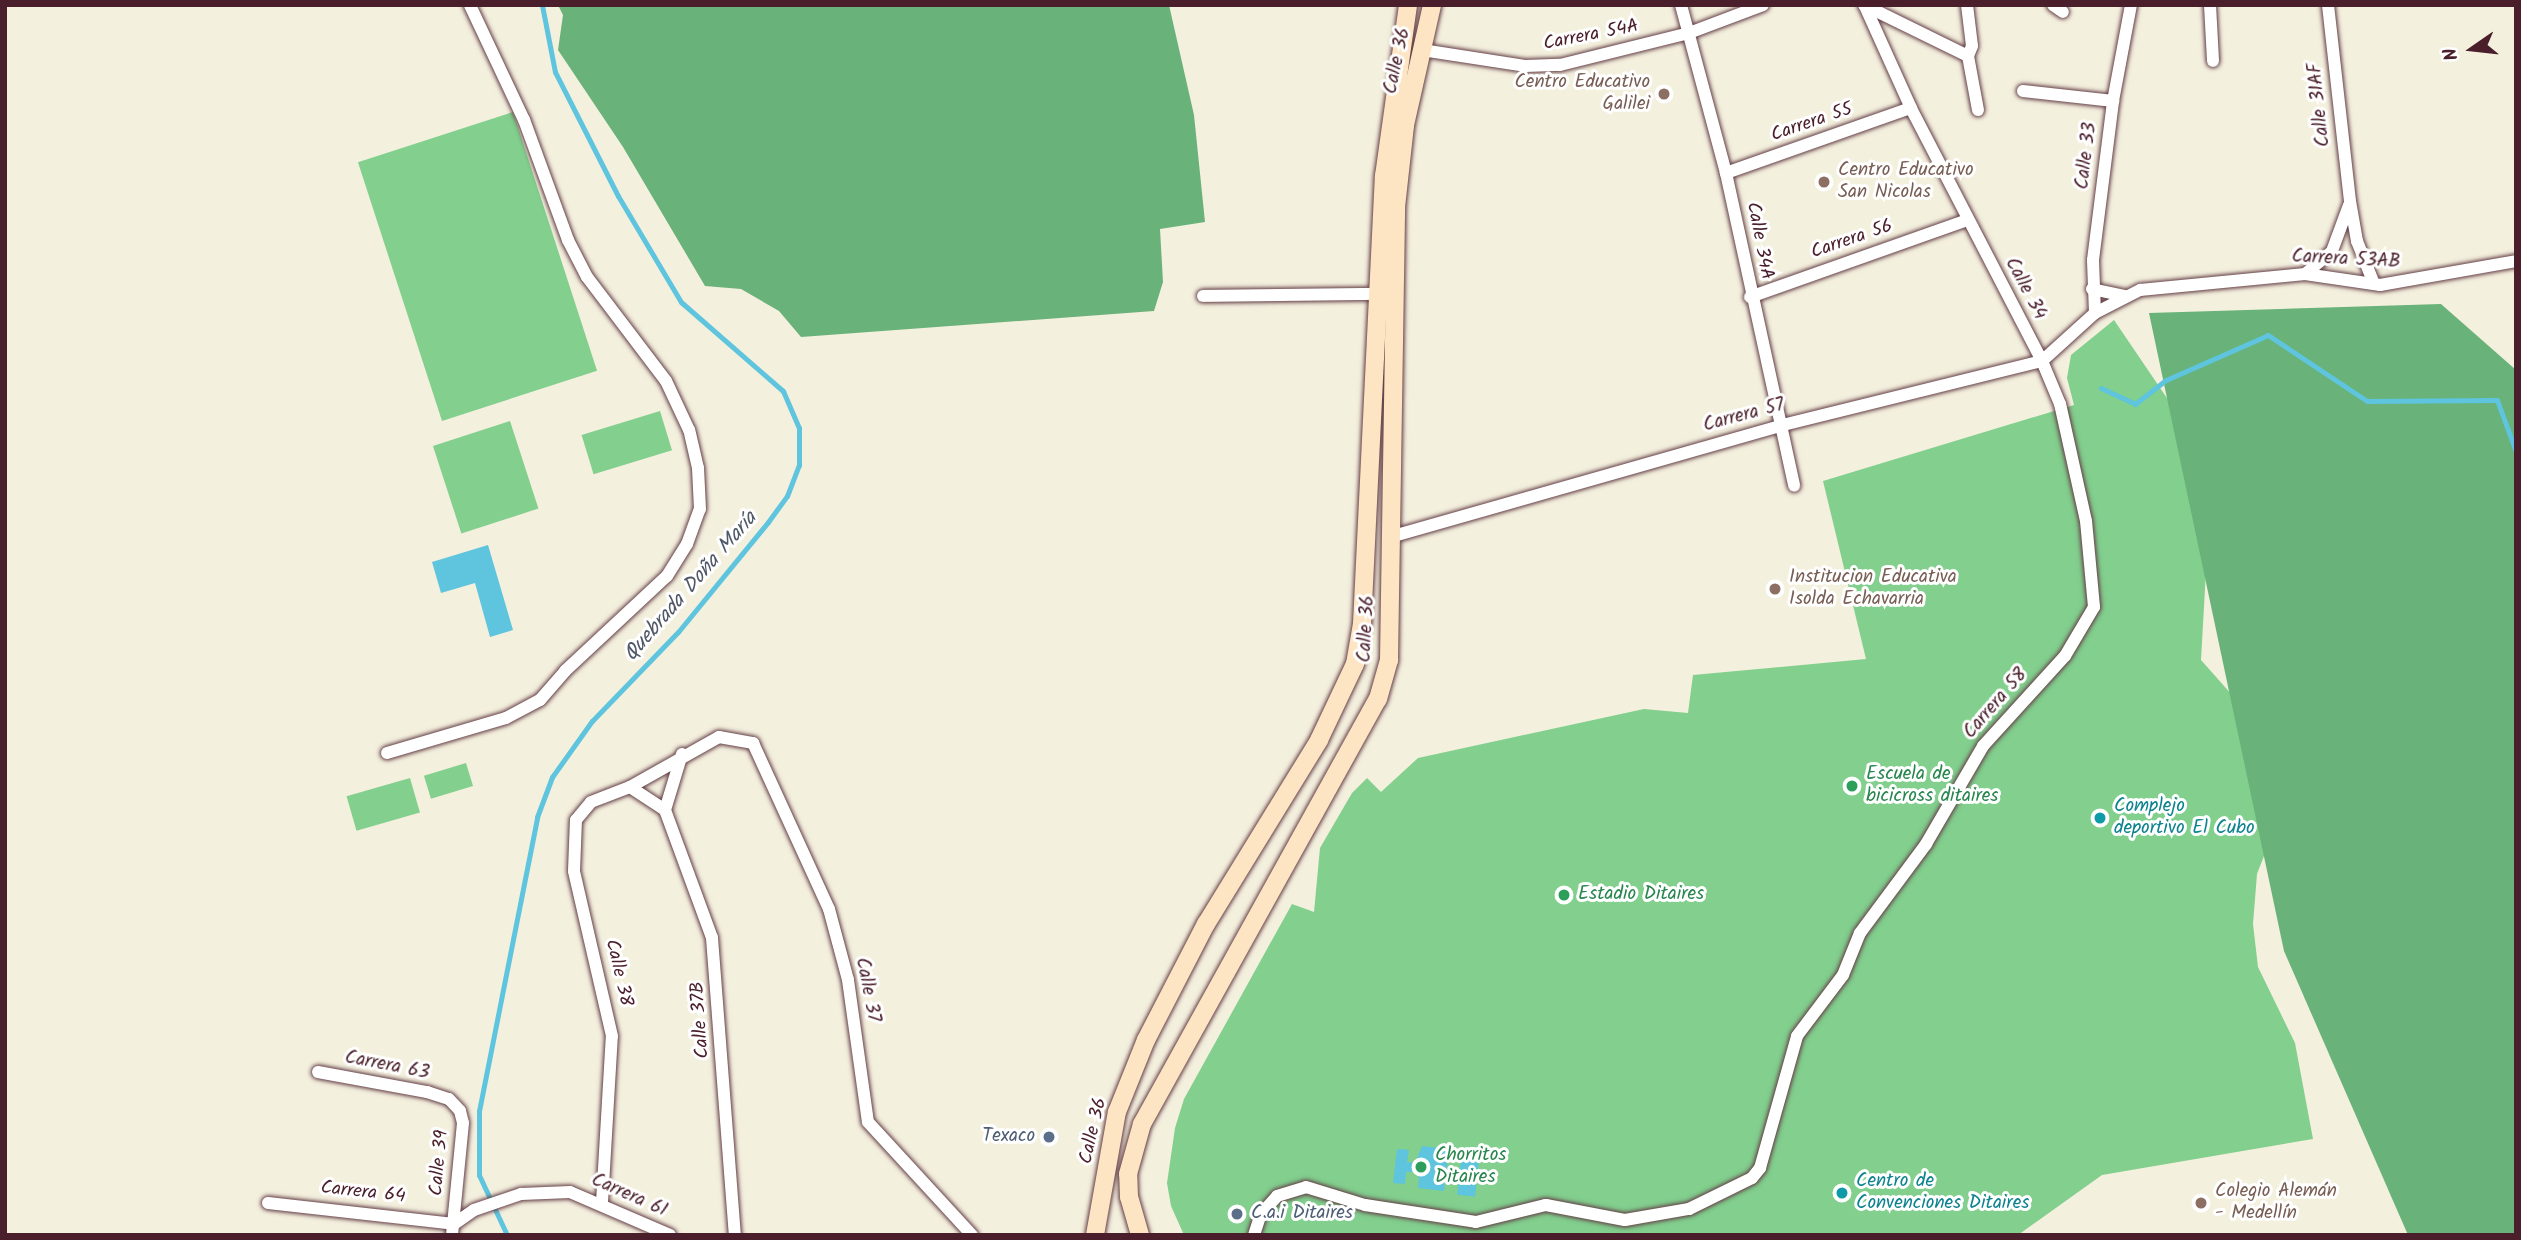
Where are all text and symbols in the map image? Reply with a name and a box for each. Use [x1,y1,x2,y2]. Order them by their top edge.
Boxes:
north arrow [2437,14,2507,84]
street label: Carrera 54A [1541,16,1641,56]
street label: Calle 36 [1380,26,1416,96]
text: N [2436,45,2468,64]
street label: Calle 31AF [2304,62,2336,148]
place label: Centro Educativo Galilei [1514,72,1650,116]
marker: Centro Educativo Galilei [1656,86,1672,102]
street label: Carrera 55 [1768,98,1856,148]
street label: Calle 33 [2072,121,2102,191]
place label: Centro Educativo San Nicolas [1838,160,1974,204]
marker: Centro Educativo San Nicolas [1816,174,1832,190]
street label: Calle 34A [1740,200,1778,282]
street label: Carrera 56 [1808,215,1896,265]
street label: Carrera 53AB [2291,246,2401,274]
street label: Calle 34 [1999,254,2051,324]
street label: Carrera 57 [1701,394,1787,438]
water label: Quebrada Doña María [619,507,763,667]
place label: Institucion Educativa Isolda Echavarria [1789,567,1957,611]
marker: Institucion Educativa Isolda Echavarria [1767,581,1783,597]
street label: Calle 36 [1354,595,1380,663]
street label: Carrera 58 [1959,664,2033,744]
place label: Escuela de bicicross ditaires [1866,764,1998,808]
marker: Escuela de bicicross ditaires [1844,778,1860,794]
place label: Complejo deportivo El Cubo [2114,796,2255,840]
marker: Complejo deportivo El Cubo [2092,810,2108,826]
place label: Estadio Ditaires [1578,884,1704,906]
marker: Estadio Ditaires [1556,887,1572,903]
street label: Calle 38 [599,937,637,1009]
street label: Calle 37 [850,956,884,1024]
street label: Calle 37B [687,981,715,1059]
street label: Carrera 63 [343,1047,431,1085]
street label: Calle 36 [1075,1096,1113,1166]
place label: Texaco [982,1126,1035,1148]
street label: Calle 39 [426,1129,454,1197]
marker: Texaco [1041,1129,1057,1145]
place label: Chorritos Ditaires [1435,1145,1506,1189]
marker: Chorritos Ditaires [1413,1159,1429,1175]
street label: Carrera 61 [587,1169,671,1223]
place label: Centro de Convenciones Ditaires [1856,1171,2029,1215]
street label: Carrera 64 [319,1177,407,1209]
place label: Colegio Alemán - Medellín [2215,1181,2337,1225]
marker: Centro de Convenciones Ditaires [1834,1185,1850,1201]
marker: Colegio Alemán - Medellín [2193,1195,2209,1211]
place label: C.a.i Ditaires [1251,1203,1353,1225]
marker: C.a.i Ditaires [1229,1206,1245,1222]

